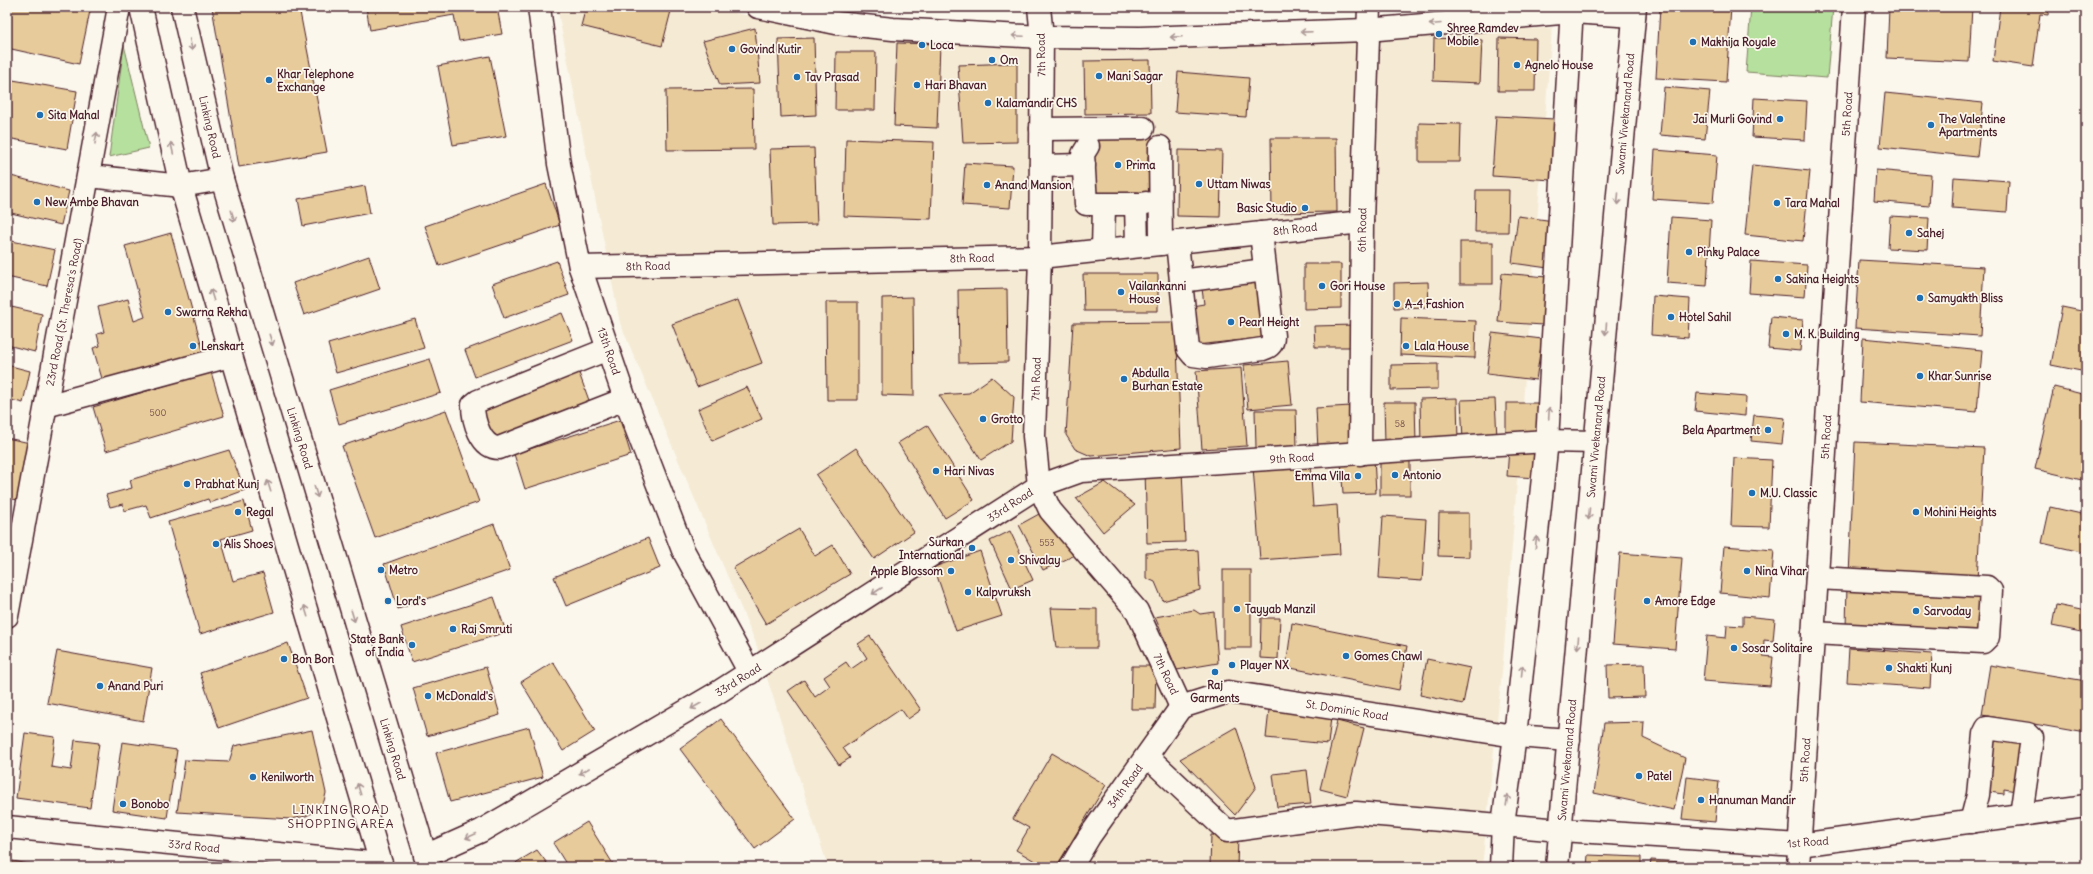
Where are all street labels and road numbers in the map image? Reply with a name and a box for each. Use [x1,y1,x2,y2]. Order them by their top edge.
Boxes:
street label: 7th Road [1034,32,1048,77]
street label: Swami Vivekanand Road [1613,52,1637,175]
street label: 5th Road [1838,91,1856,137]
street label: Linking Road [196,94,224,160]
street label: 6th Road [1355,207,1369,253]
street label: 8th Road [1272,220,1319,238]
street label: 23rd Road (St. Theresa's Road) [43,237,85,387]
street label: 8th Road [949,251,995,265]
street label: 8th Road [625,259,671,273]
street label: 13th Road [594,326,624,377]
street label: 7th Road [1028,356,1044,401]
street label: Swami Vivekanand Road [1584,375,1608,498]
street label: Linking Road [284,405,316,471]
street label: 5th Road [1817,414,1835,460]
street label: 9th Road [1269,450,1315,466]
street label: 33rd Road [984,485,1036,525]
street label: 7th Road [1150,651,1182,697]
street label: 33rd Road [712,660,764,700]
street label: St. Dominic Road [1305,697,1390,724]
street label: Swami Vivekanand Road [1555,698,1579,821]
street label: Linking Road [377,716,409,782]
street label: 5th Road [1796,737,1814,783]
street label: 34th Road [1104,761,1146,811]
street label: 1st Road [1787,834,1830,850]
street label: 33rd Road [168,836,221,856]

